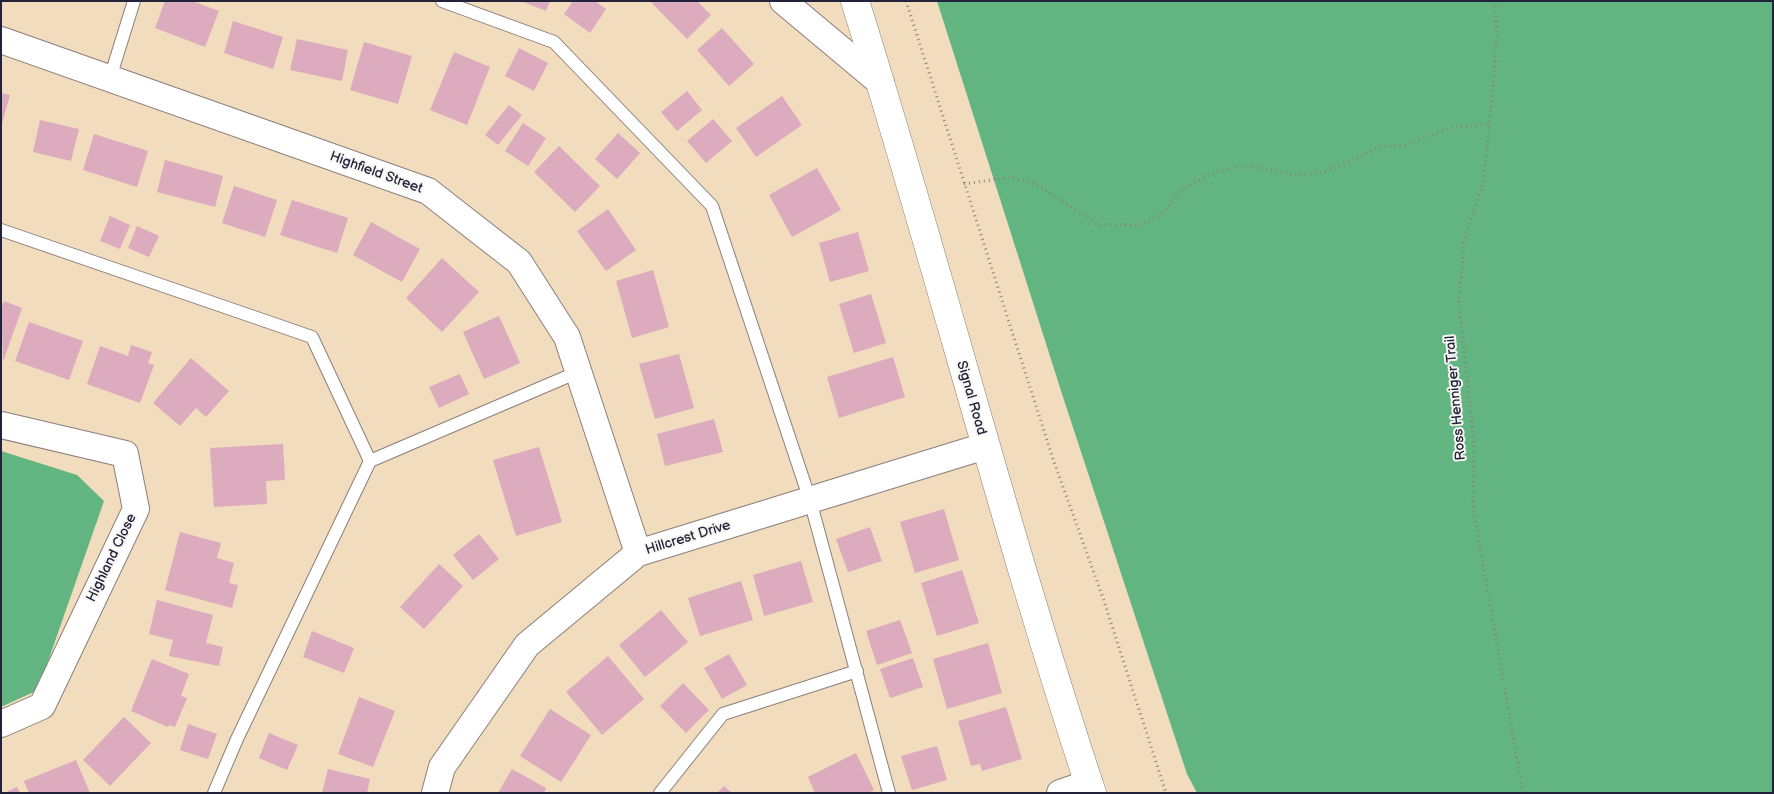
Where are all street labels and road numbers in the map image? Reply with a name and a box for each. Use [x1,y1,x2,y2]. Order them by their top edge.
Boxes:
street label: Highfield Street [327,148,425,198]
street label: Ross Henniger Trail [1442,335,1470,461]
street label: Signal Road [952,359,990,437]
street label: Highland Close [83,511,141,605]
street label: Hillcrest Drive [643,517,733,559]

